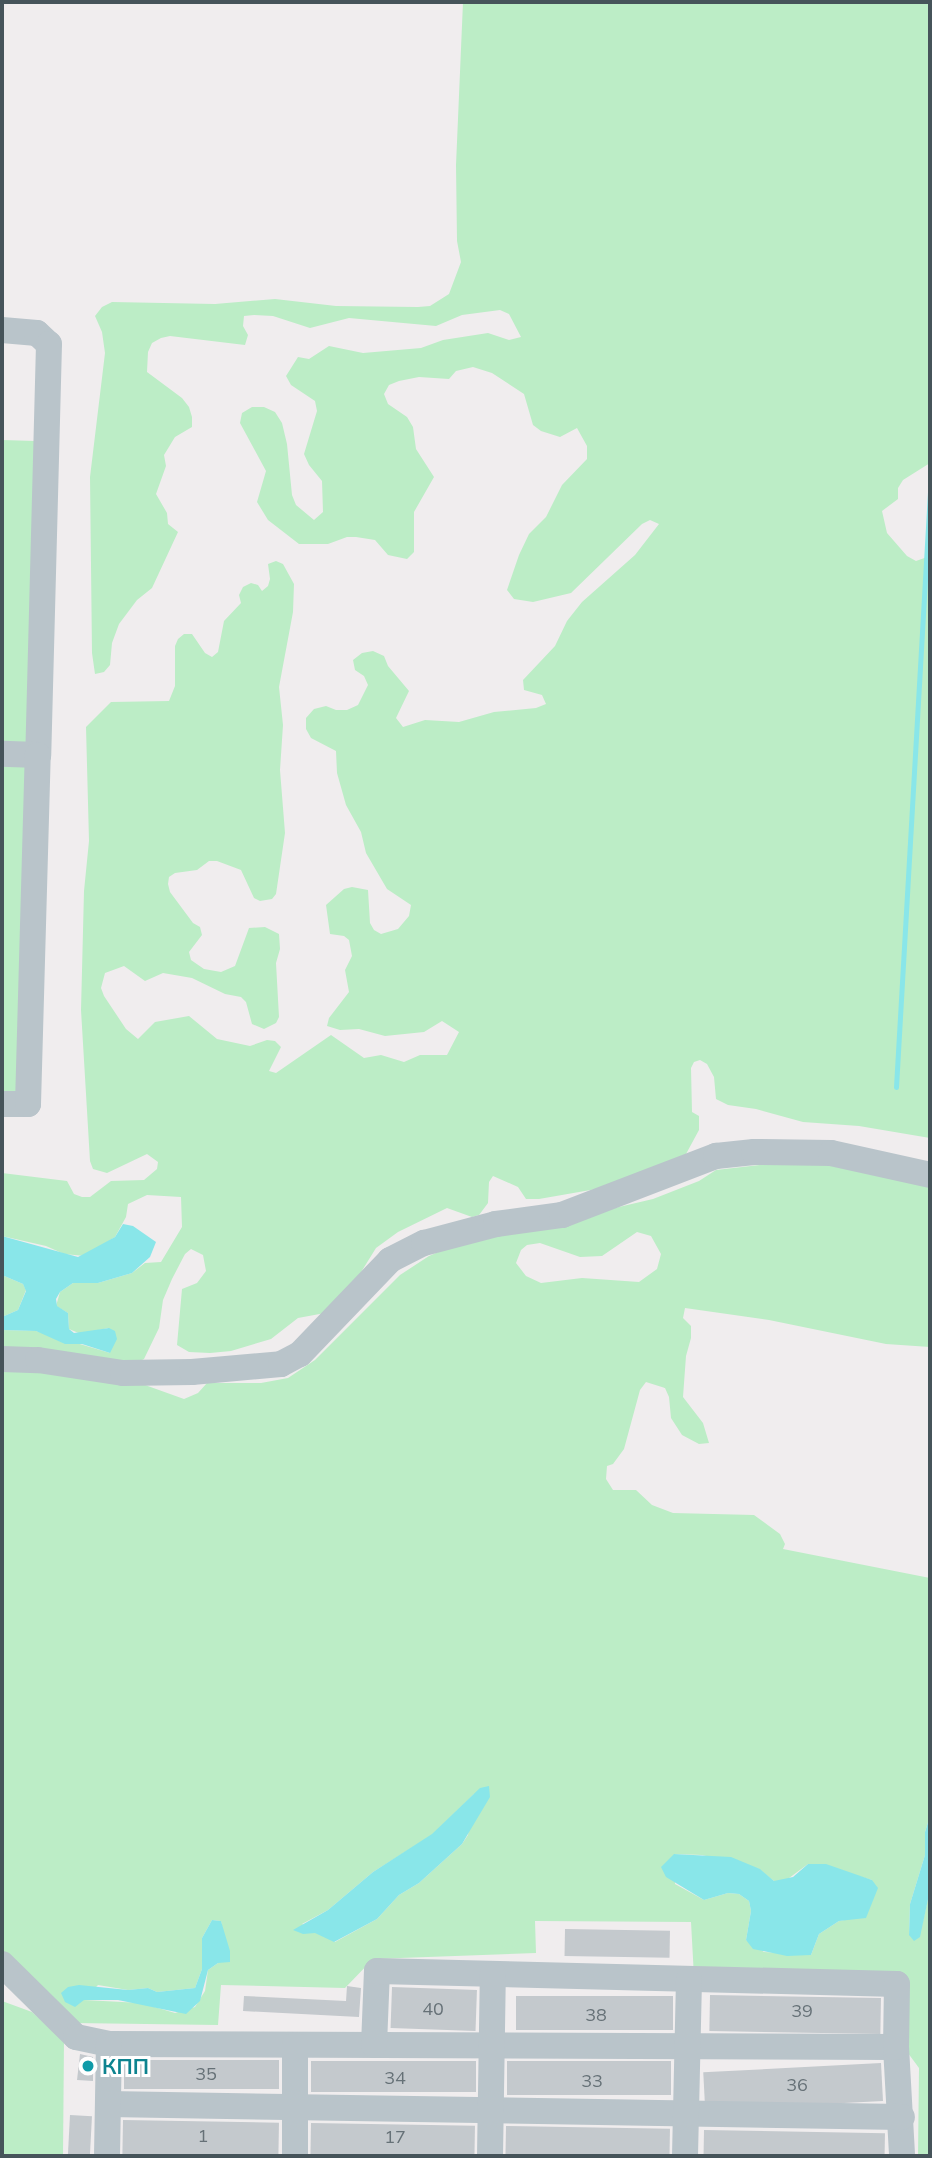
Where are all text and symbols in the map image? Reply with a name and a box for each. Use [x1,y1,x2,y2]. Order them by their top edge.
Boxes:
house number: 40 [422,1998,444,2020]
house number: 39 [791,2000,813,2022]
house number: 38 [585,2004,607,2026]
place label: КПП [102,2053,149,2079]
marker: КПП [80,2058,96,2074]
house number: 35 [195,2063,217,2085]
house number: 34 [384,2067,406,2089]
house number: 33 [581,2070,603,2092]
house number: 36 [786,2074,808,2096]
house number: 1 [198,2125,208,2147]
house number: 17 [384,2126,406,2148]

